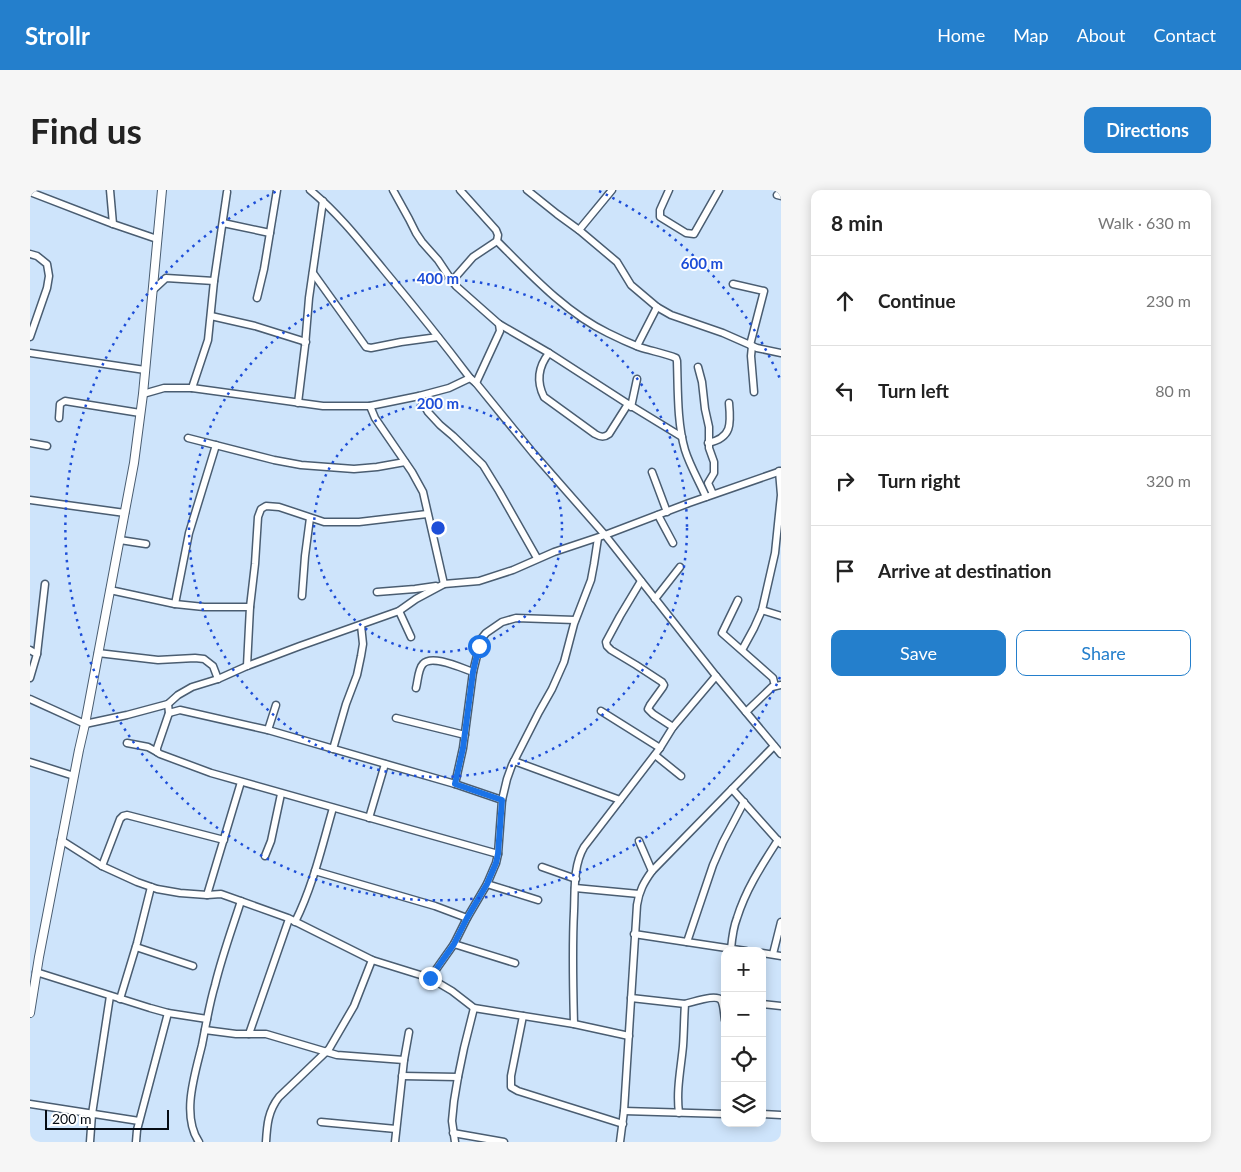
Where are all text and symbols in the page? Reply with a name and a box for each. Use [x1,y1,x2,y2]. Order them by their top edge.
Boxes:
text: Strollr [25,21,90,50]
text: Home [937,24,985,46]
text: Map [1013,24,1049,46]
text: About [1077,24,1126,46]
text: Contact [1154,24,1216,46]
button: Directions [1084,107,1211,153]
text: Find us [30,109,142,151]
text: 8 min [831,210,883,235]
text: Walk · 630 m [1098,213,1191,232]
text: 600 m [681,254,723,272]
text: 400 m [417,269,459,287]
icon: ahead [831,287,859,315]
text: Continue [878,289,956,312]
text: 230 m [1146,291,1191,310]
icon: left [831,377,859,405]
text: Turn left [878,379,949,402]
text: 80 m [1155,381,1191,400]
text: 200 m [417,394,459,412]
icon: right [831,467,859,495]
text: Turn right [878,469,960,492]
text: 320 m [1146,471,1191,490]
centre of rings [429,519,447,537]
icon: arrive [831,557,859,585]
text: Arrive at destination [878,559,1051,582]
button: Save [831,630,1006,676]
button: Share [1016,630,1191,676]
route start [468,635,491,658]
map controls [721,947,766,1127]
button: + [721,947,766,992]
route end [419,967,442,990]
button: − [721,992,766,1037]
button: locate [721,1037,766,1082]
button: layers [721,1082,766,1127]
scale bar [45,1107,169,1130]
text: 200 m [52,1110,91,1127]

